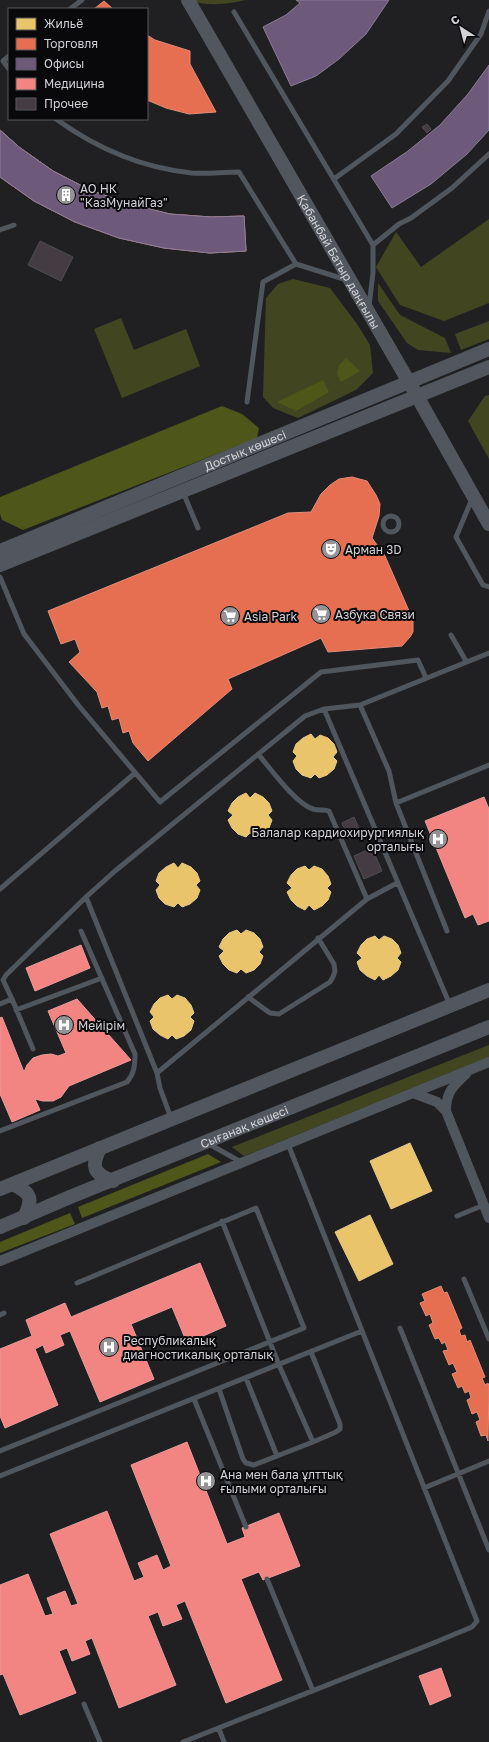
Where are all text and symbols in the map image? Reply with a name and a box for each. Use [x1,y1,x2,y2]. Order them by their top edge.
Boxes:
legend [8,8,148,120]
north arrow [441,8,481,48]
text: С [448,12,462,27]
text: Жильё [44,16,83,31]
text: Торговля [44,36,98,51]
text: Офисы [44,56,84,71]
text: Медицина [44,76,105,91]
text: Прочее [44,96,88,111]
place label: АО НК "КазМунайГаз" [80,181,168,210]
building icon: АО НК "КазМунайГаз" [55,184,77,206]
street label: Қабанбай Батыр даңғылы [294,192,384,331]
street label: Достық көшесі [202,426,288,473]
theatre icon: Арман 3D [320,538,342,560]
place label: Арман 3D [345,542,402,557]
supermarket icon: Азбука Связи [310,603,332,625]
supermarket icon: Asia Park [219,605,241,627]
place label: Азбука Связи [335,607,415,622]
place label: Asia Park [244,609,298,624]
place label: Балалар кардиохирургиялық орталығы [251,825,424,854]
hospital icon: Балалар кардиохирургиялық орталығы [427,828,449,850]
hospital icon: Мейірім [53,1014,75,1036]
place label: Мейірім [78,1018,125,1033]
street label: Сығанақ көшесі [198,1102,290,1151]
place label: Республикалық диагностикалық орталық [123,1333,273,1362]
hospital icon: Республикалық диагностикалық орталық [98,1336,120,1358]
place label: Ана мен бала ұлттық ғылыми орталығы [220,1467,343,1496]
hospital icon: Ана мен бала ұлттық ғылыми орталығы [195,1470,217,1492]

